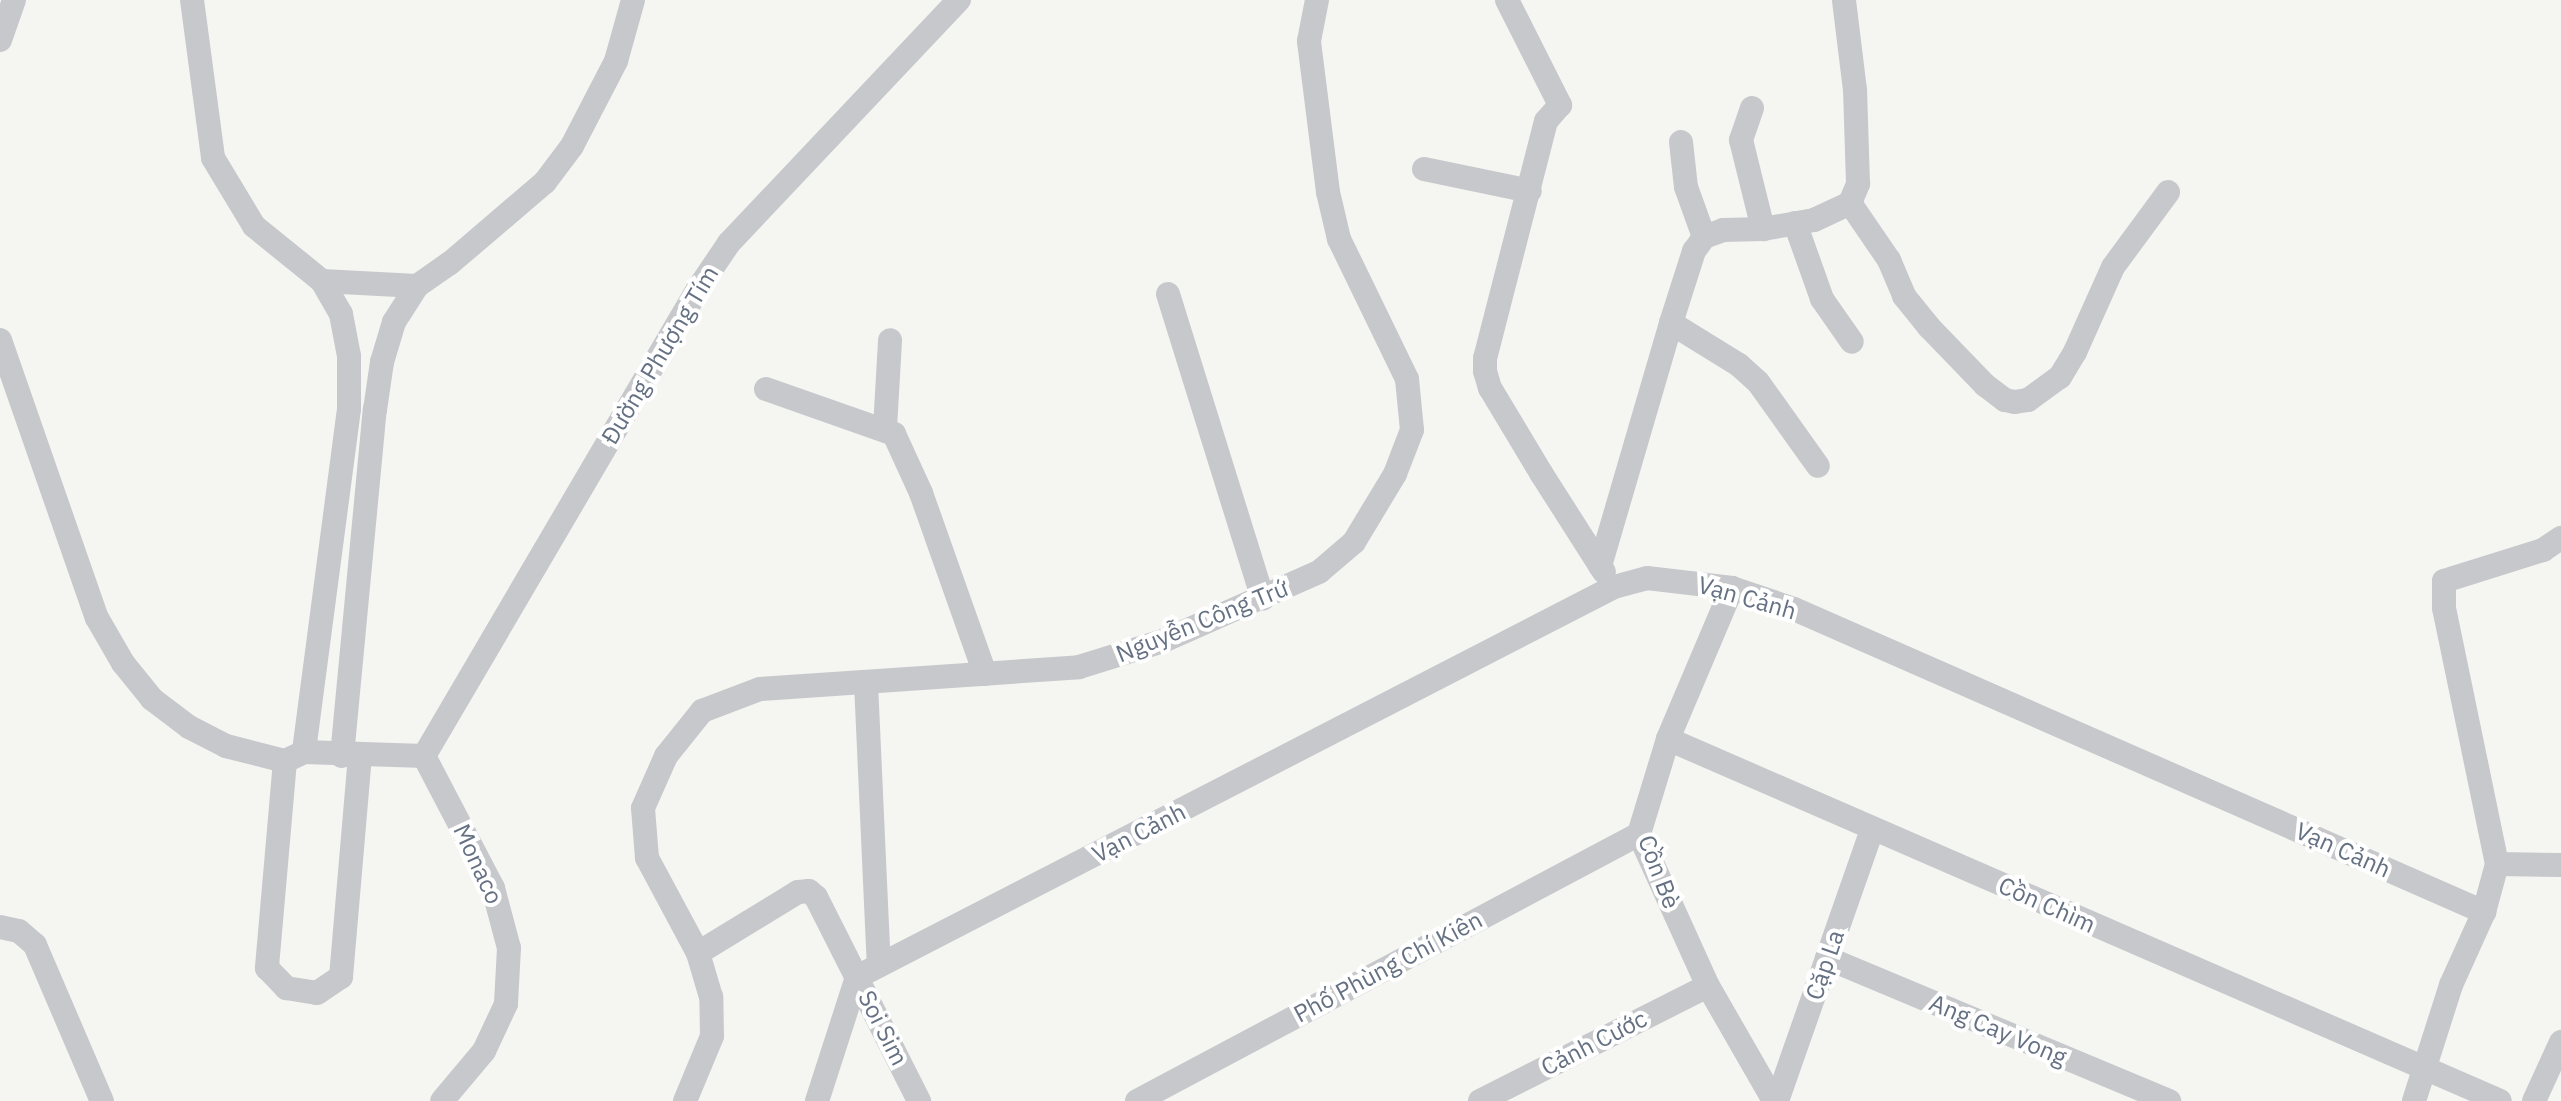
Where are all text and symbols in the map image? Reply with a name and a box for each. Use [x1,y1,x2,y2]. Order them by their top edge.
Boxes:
street label: Đường Phượng Tím [595,261,725,449]
street label: Vạn Cảnh [1694,570,1800,626]
street label: Nguyễn Công Trứ [1112,573,1292,669]
street label: Vạn Cảnh [1087,797,1191,869]
street label: Vạn Cảnh [2291,816,2395,884]
street label: Monaco [447,820,509,908]
street label: Cồn Bè [1632,831,1686,913]
street label: Cồn Chìm [1994,871,2100,939]
street label: Phố Phùng Chí Kiên [1289,905,1487,1029]
street label: Cặp La [1800,926,1850,1004]
street label: Soi Sim [852,986,914,1070]
street label: Ang Cay Vong [1925,988,2071,1072]
street label: Cảnh Cước [1536,1004,1652,1082]

